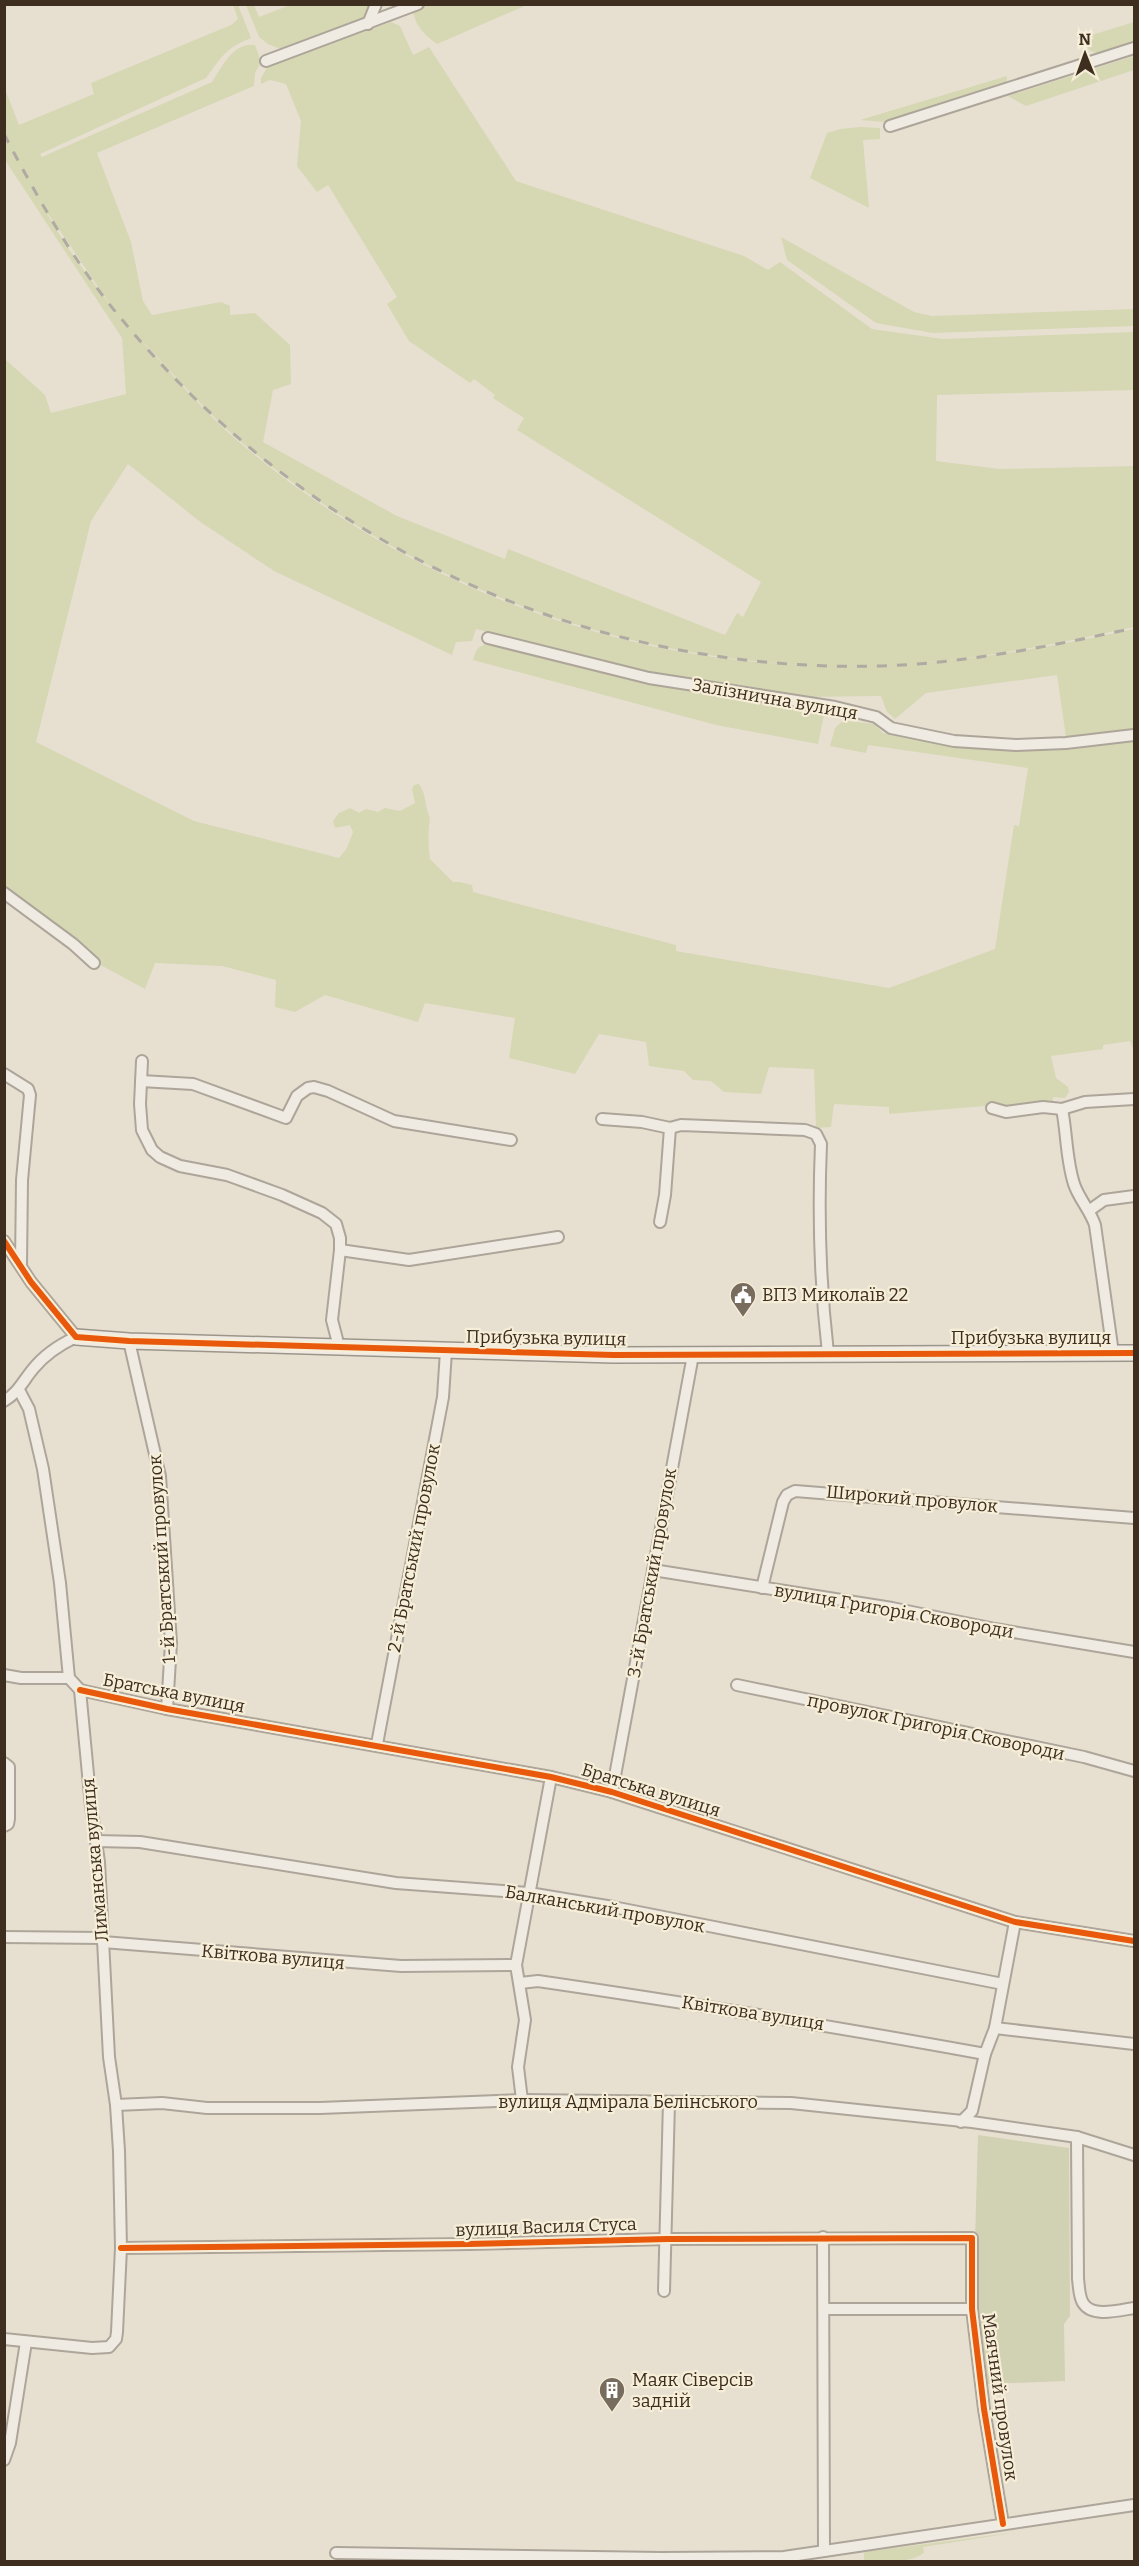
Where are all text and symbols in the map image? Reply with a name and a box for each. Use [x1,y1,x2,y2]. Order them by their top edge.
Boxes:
north arrow [1055,24,1115,84]
text: N [1078,30,1091,49]
street label: Залізнична вулиця [690,674,860,724]
public building icon: ВПЗ Миколаїв 22 [728,1280,758,1318]
place label: ВПЗ Миколаїв 22 [762,1284,908,1306]
street label: Прибузька вулиця [466,1326,626,1350]
street label: Прибузька вулиця [951,1327,1111,1349]
street label: 2-й Братський провулок [383,1441,445,1654]
street label: 1-й Братський провулок [144,1453,180,1664]
street label: 3-й Братський провулок [623,1466,681,1679]
street label: Широкий провулок [825,1481,999,1518]
street label: вулиця Григорія Сковороди [773,1579,1015,1643]
street label: Братська вулиця [101,1668,247,1718]
street label: провулок Григорія Сковороди [805,1689,1067,1765]
street label: Братська вулиця [579,1758,723,1822]
street label: Лиманська вулиця [77,1777,113,1943]
street label: Балканський провулок [503,1881,707,1937]
street label: Квіткова вулиця [200,1940,346,1974]
street label: Квіткова вулиця [680,1991,826,2035]
street label: вулиця Адмірала Белінського [498,2091,758,2113]
street label: вулиця Василя Стуса [455,2213,637,2241]
street label: Маячний провулок [977,2312,1023,2483]
place label: Маяк Сіверсів задній [632,2369,753,2412]
building icon: Маяк Сіверсів задній [597,2375,627,2413]

